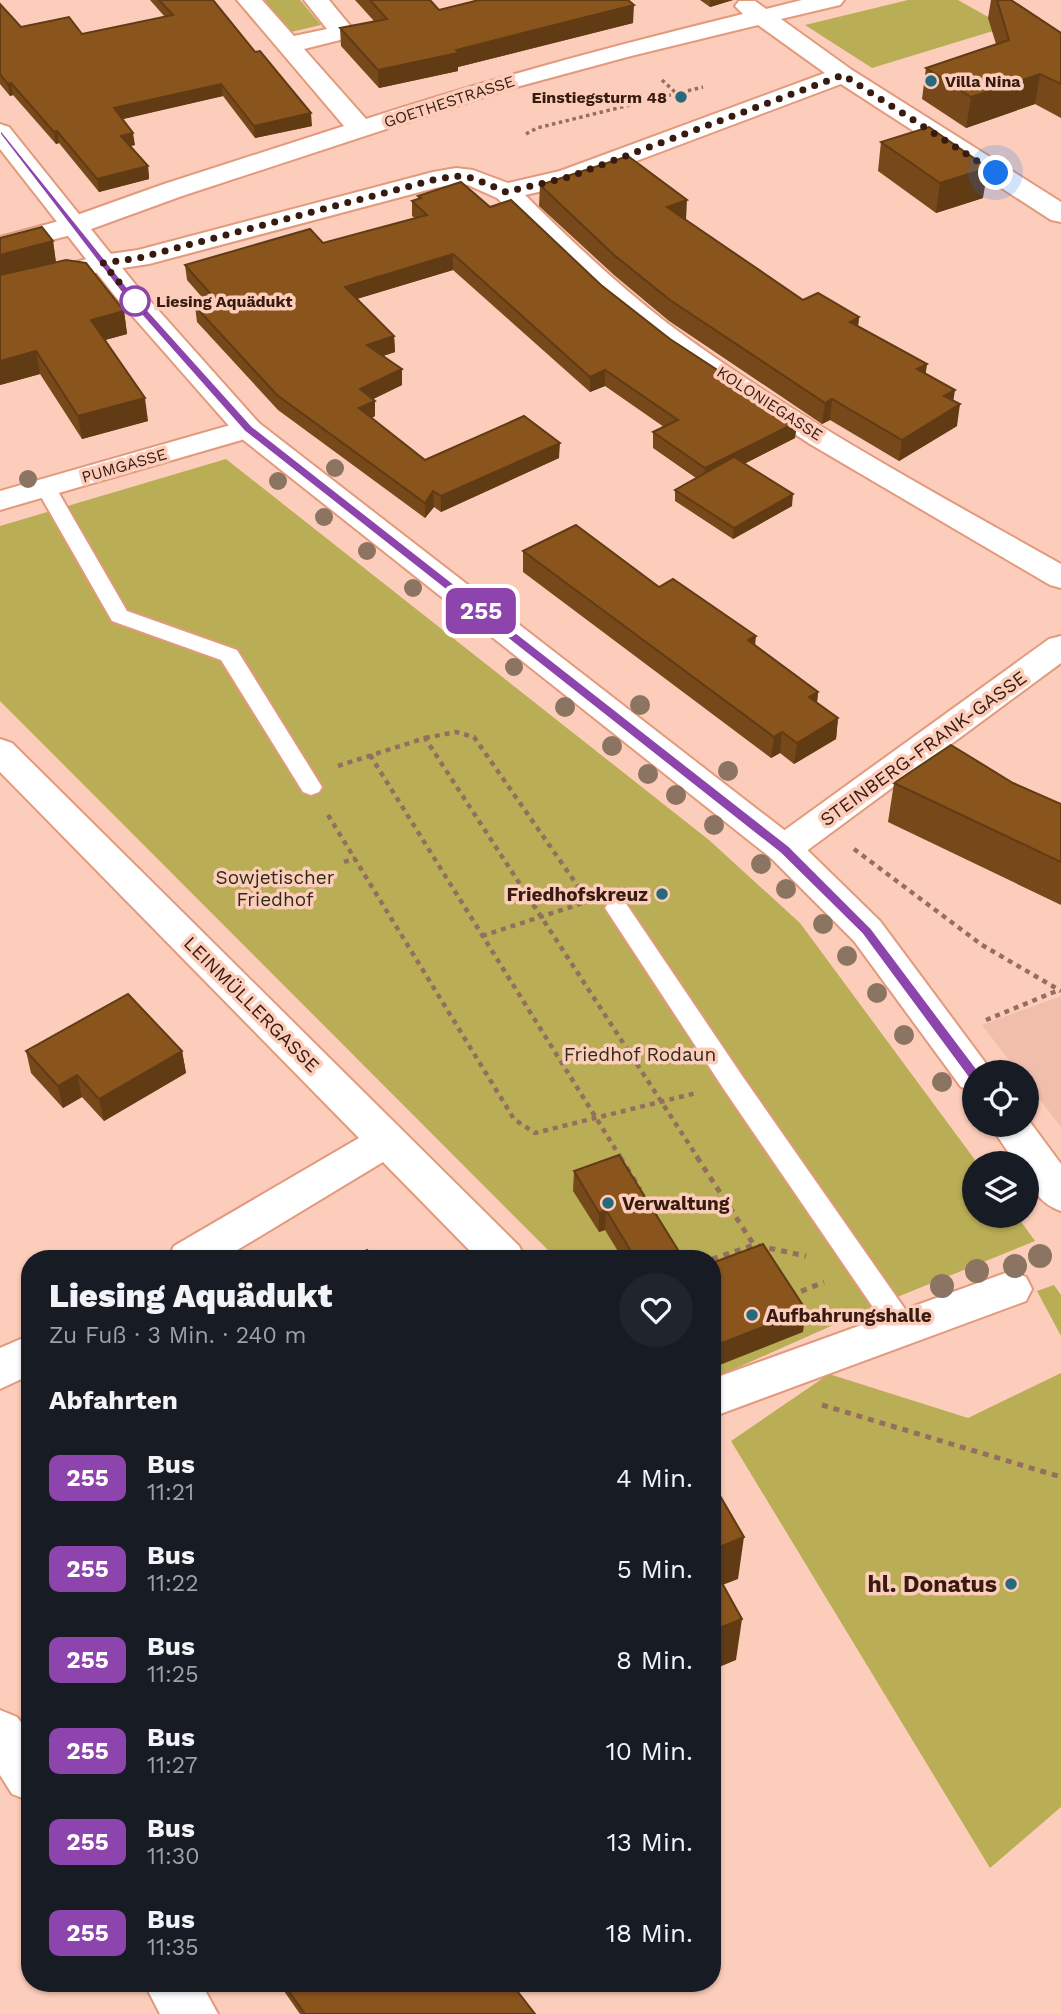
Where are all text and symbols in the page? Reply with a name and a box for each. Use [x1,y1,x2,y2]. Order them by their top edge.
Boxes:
street label: GOETHESTRASSE [381,71,517,132]
place label: Villa Nina [945,72,1021,91]
marker: Villa Nina [923,73,939,89]
place label: Einstiegsturm 48 [532,88,667,107]
marker: Einstiegsturm 48 [673,89,689,105]
your location [978,155,1013,190]
marker: Liesing Aquädukt [120,286,150,316]
place label: Liesing Aquädukt [156,292,292,311]
street label: KOLONIEGASSE [713,362,826,445]
street label: PUMGASSE [79,444,169,487]
line badge: 255 [441,588,521,634]
text: 255 [460,597,502,625]
street label: STEINBERG-FRANK-GASSE [816,666,1031,831]
park label: Sowjetischer Friedhof [215,866,335,911]
place label: Friedhofskreuz [507,883,648,906]
marker: Friedhofskreuz [654,886,670,902]
street label: LEINMÜLLERGASSE [179,932,324,1077]
park label: Friedhof Rodaun [564,1043,716,1066]
map controls [962,1060,1039,1228]
button: locate [962,1060,1039,1137]
button: layers [962,1151,1039,1228]
place label: Verwaltung [622,1192,730,1215]
marker: Verwaltung [600,1195,616,1211]
button: heart [619,1273,693,1347]
text: Liesing Aquädukt [49,1276,332,1315]
place label: Aufbahrungshalle [766,1304,932,1327]
marker: Aufbahrungshalle [744,1307,760,1323]
text: Zu Fuß · 3 Min. · 240 m [49,1322,307,1349]
text: Abfahrten [49,1385,178,1415]
text: Bus [147,1449,195,1479]
text: 4 Min. [616,1463,693,1493]
text: 255 [66,1464,109,1492]
text: 11:21 [147,1479,194,1506]
text: Bus [147,1540,195,1570]
text: 5 Min. [617,1554,693,1584]
text: 255 [66,1555,109,1583]
text: 11:22 [147,1570,199,1597]
place label: hl. Donatus [868,1571,997,1598]
marker: hl. Donatus [1003,1576,1019,1592]
text: Bus [147,1631,195,1661]
text: 8 Min. [616,1645,693,1675]
text: 255 [66,1646,109,1674]
text: 11:25 [147,1661,199,1688]
text: Bus [147,1722,195,1752]
text: 10 Min. [606,1736,693,1766]
text: 255 [66,1737,109,1765]
text: 11:27 [147,1752,198,1779]
text: Bus [147,1813,195,1843]
text: 13 Min. [607,1827,693,1857]
text: 255 [66,1828,109,1856]
text: 11:30 [147,1843,199,1870]
text: Bus [147,1904,195,1934]
text: 18 Min. [606,1918,693,1948]
text: 255 [66,1919,109,1947]
text: 11:35 [147,1934,199,1961]

